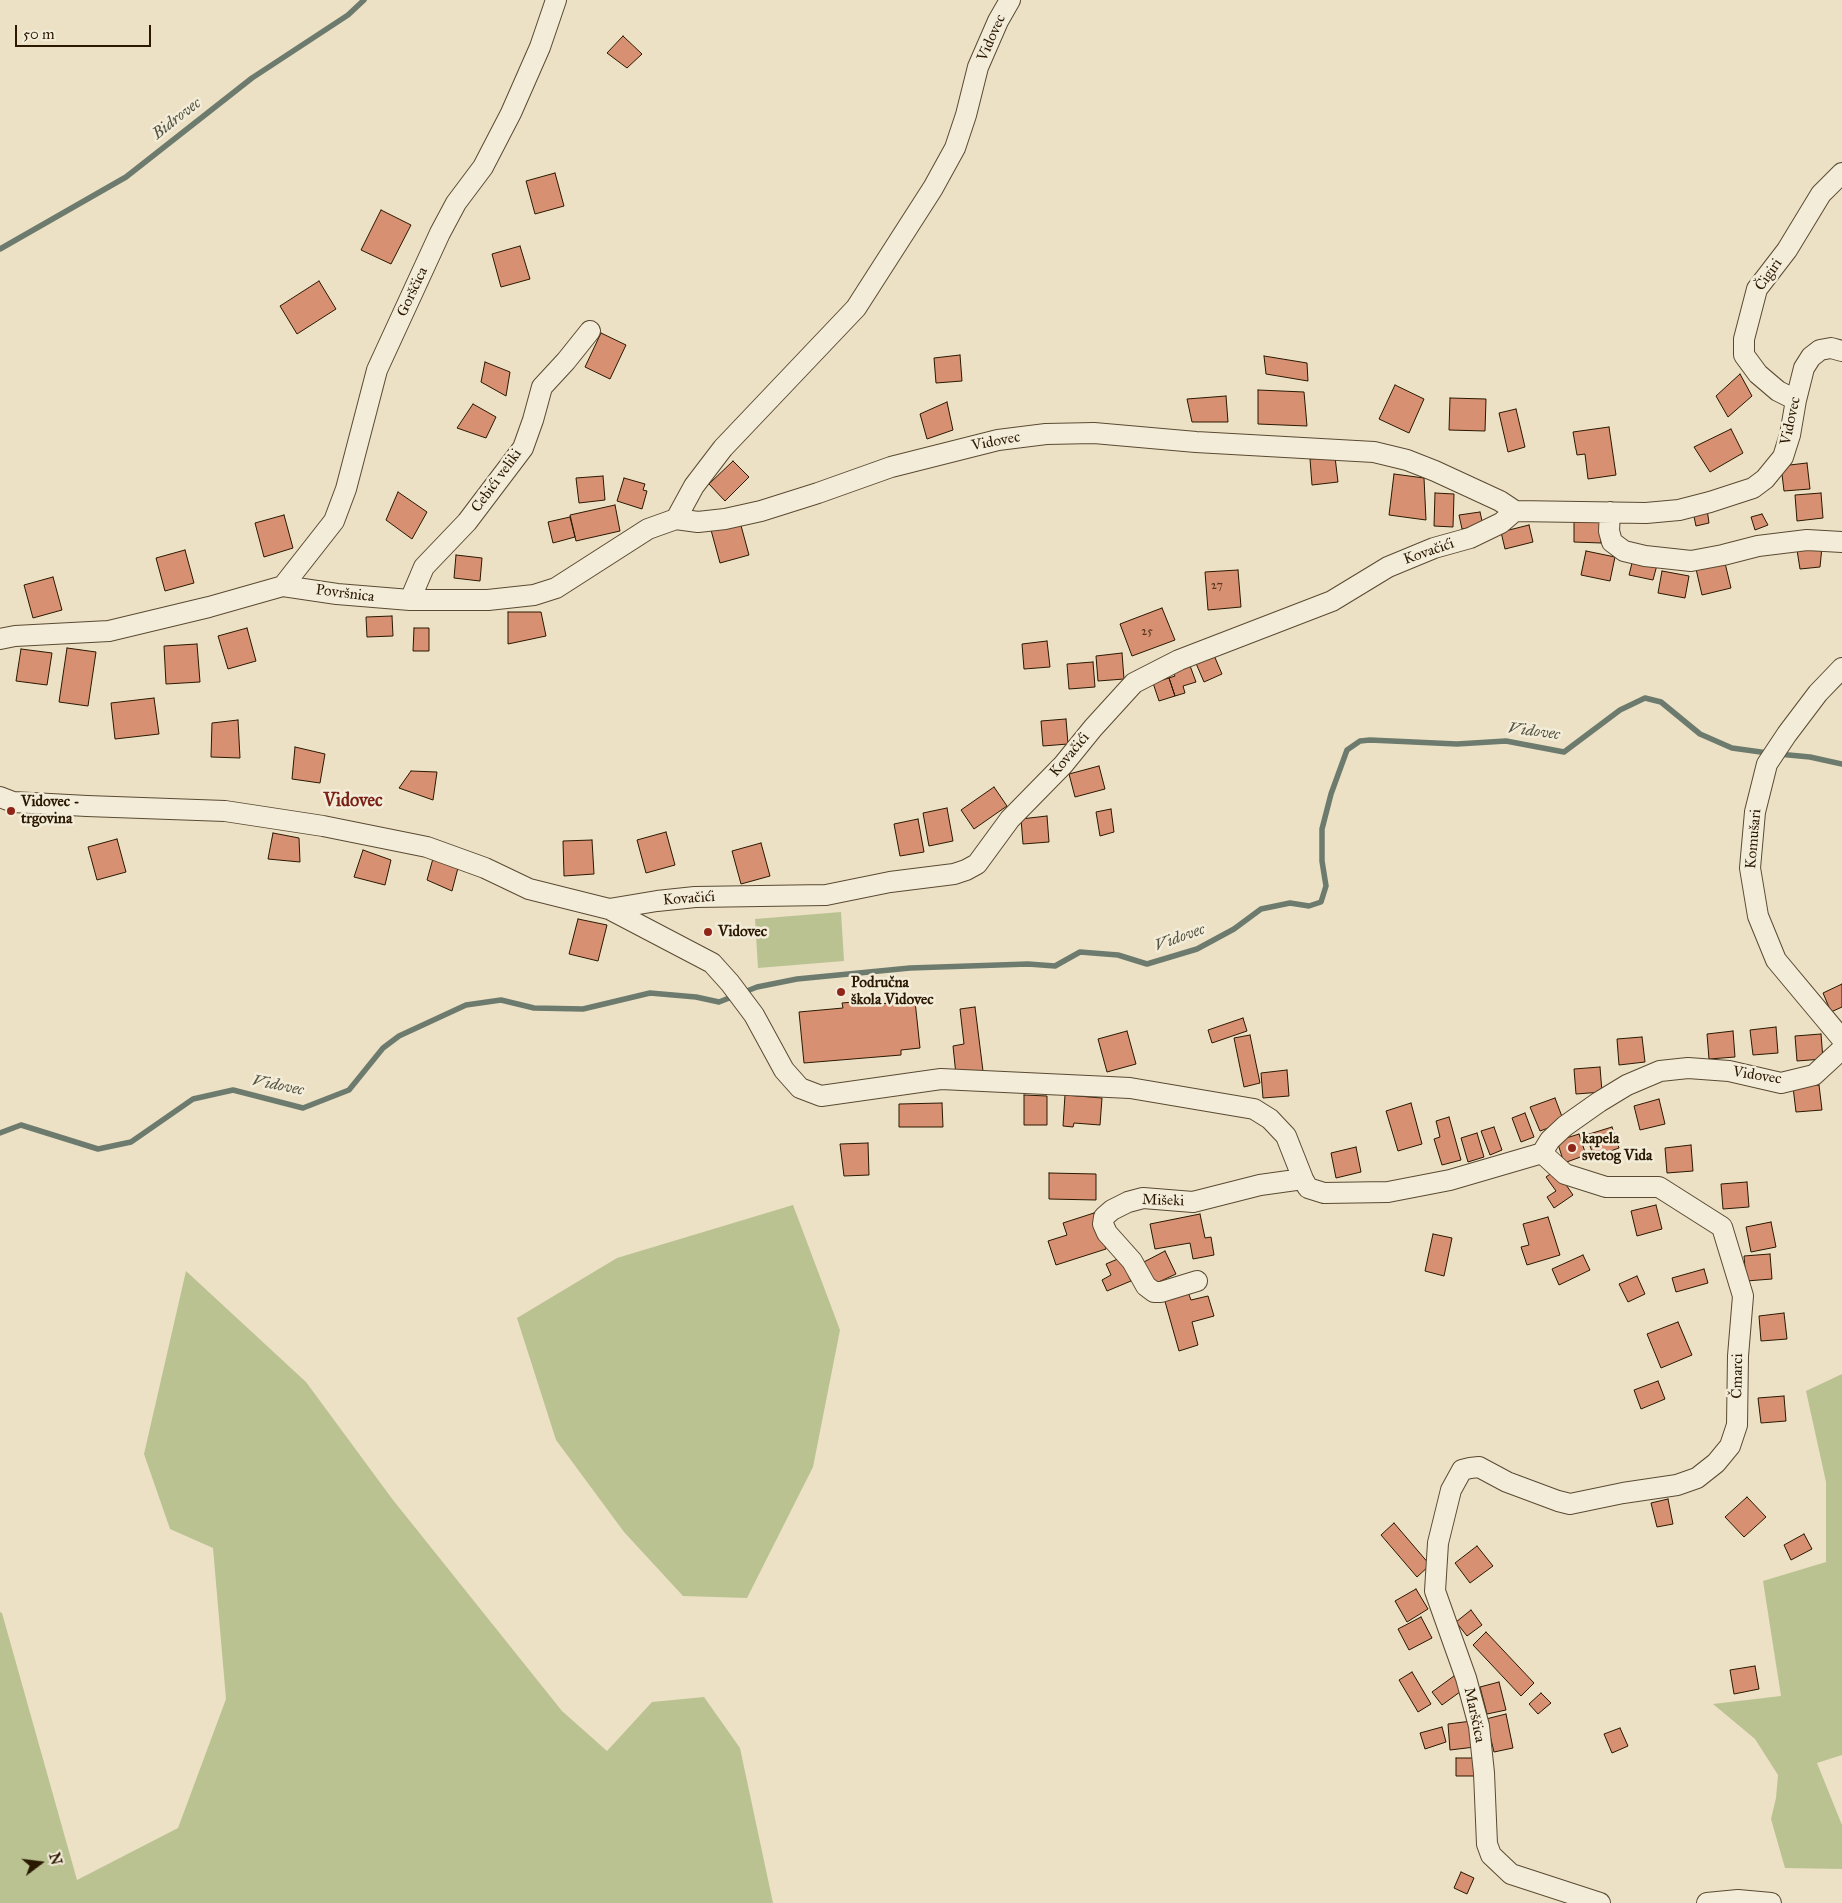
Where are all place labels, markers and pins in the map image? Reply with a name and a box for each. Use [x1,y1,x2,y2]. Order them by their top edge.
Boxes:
place label: Vidovec - trgovina [21,793,80,828]
marker: Vidovec - trgovina [5,805,17,817]
place label: Vidovec [718,923,767,941]
marker: Vidovec [702,926,714,938]
place label: Područna škola Vidovec [851,974,934,1009]
marker: Područna škola Vidovec [835,986,847,998]
place label: kapela svetog Vida [1582,1130,1652,1165]
marker: kapela svetog Vida [1566,1142,1578,1154]

